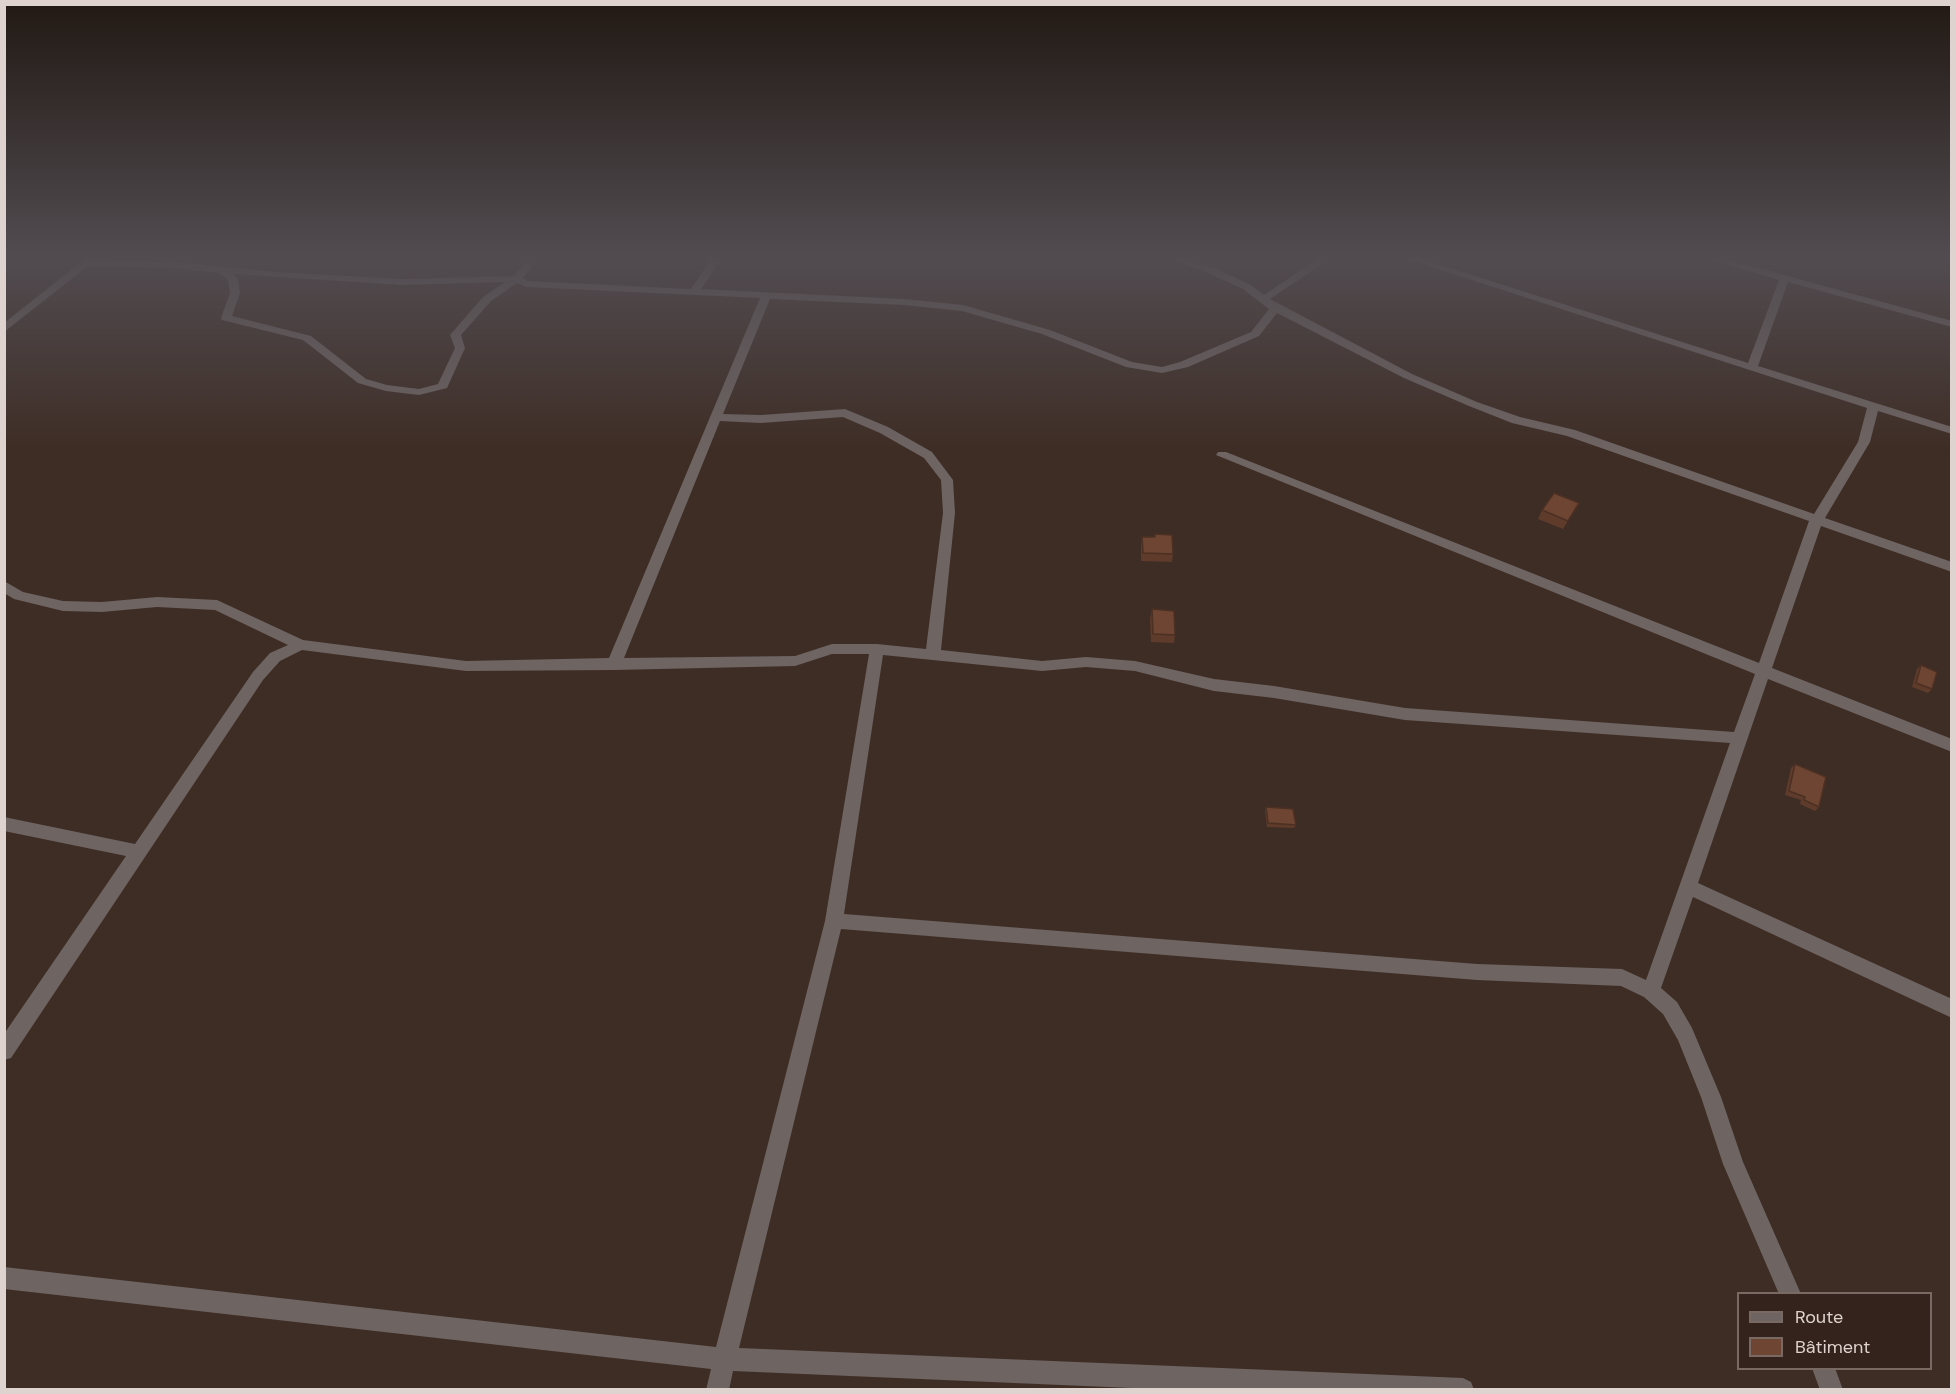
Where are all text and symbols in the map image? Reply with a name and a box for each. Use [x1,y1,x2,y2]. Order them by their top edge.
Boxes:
legend [1737,1292,1932,1370]
text: Route [1795,1305,1843,1329]
text: Bâtiment [1795,1335,1870,1359]

